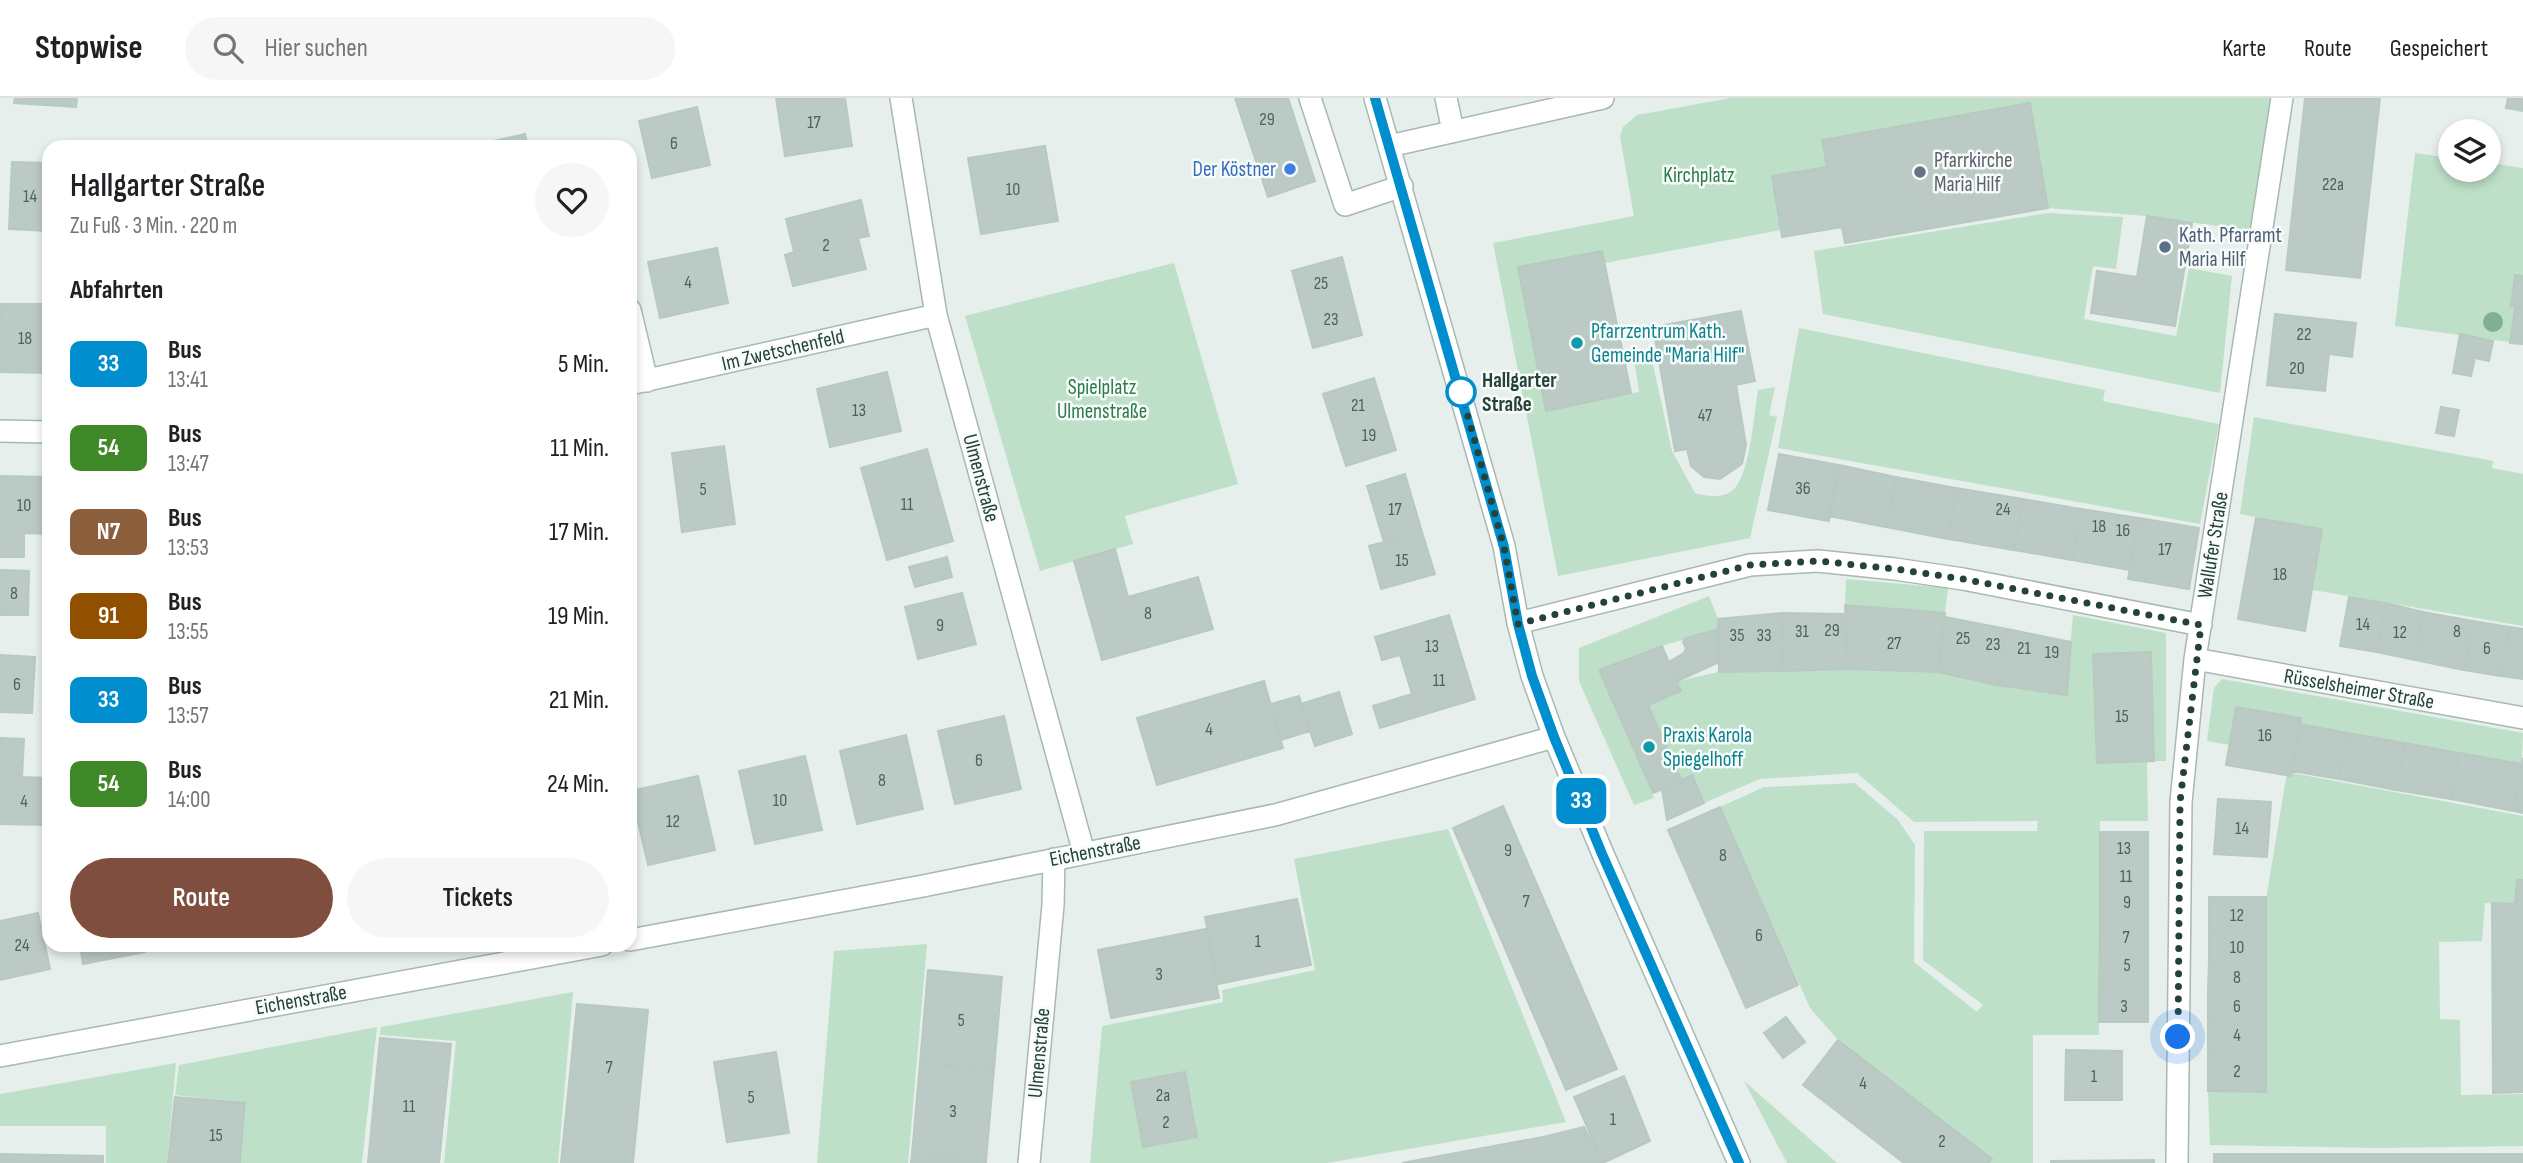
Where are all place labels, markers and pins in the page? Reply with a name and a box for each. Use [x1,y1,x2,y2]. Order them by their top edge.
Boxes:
place label: Pfarrkirche Maria Hilf [1934,148,2012,197]
place label: Der Köstner [1193,157,1276,182]
marker: Der Köstner [1282,161,1298,177]
marker: Pfarrkirche Maria Hilf [1912,164,1928,180]
place label: Kath. Pfarramt Maria Hilf [2179,223,2282,272]
marker: Kath. Pfarramt Maria Hilf [2157,239,2173,255]
place label: Pfarrzentrum Kath. Gemeinde "Maria Hilf" [1591,319,1745,368]
marker: Pfarrzentrum Kath. Gemeinde "Maria Hilf" [1569,335,1585,351]
place label: Hallgarter Straße [1482,368,1557,417]
marker: Hallgarter Straße [1446,377,1476,407]
place label: Praxis Karola Spiegelhoff [1663,723,1752,772]
marker: Praxis Karola Spiegelhoff [1641,739,1657,755]

